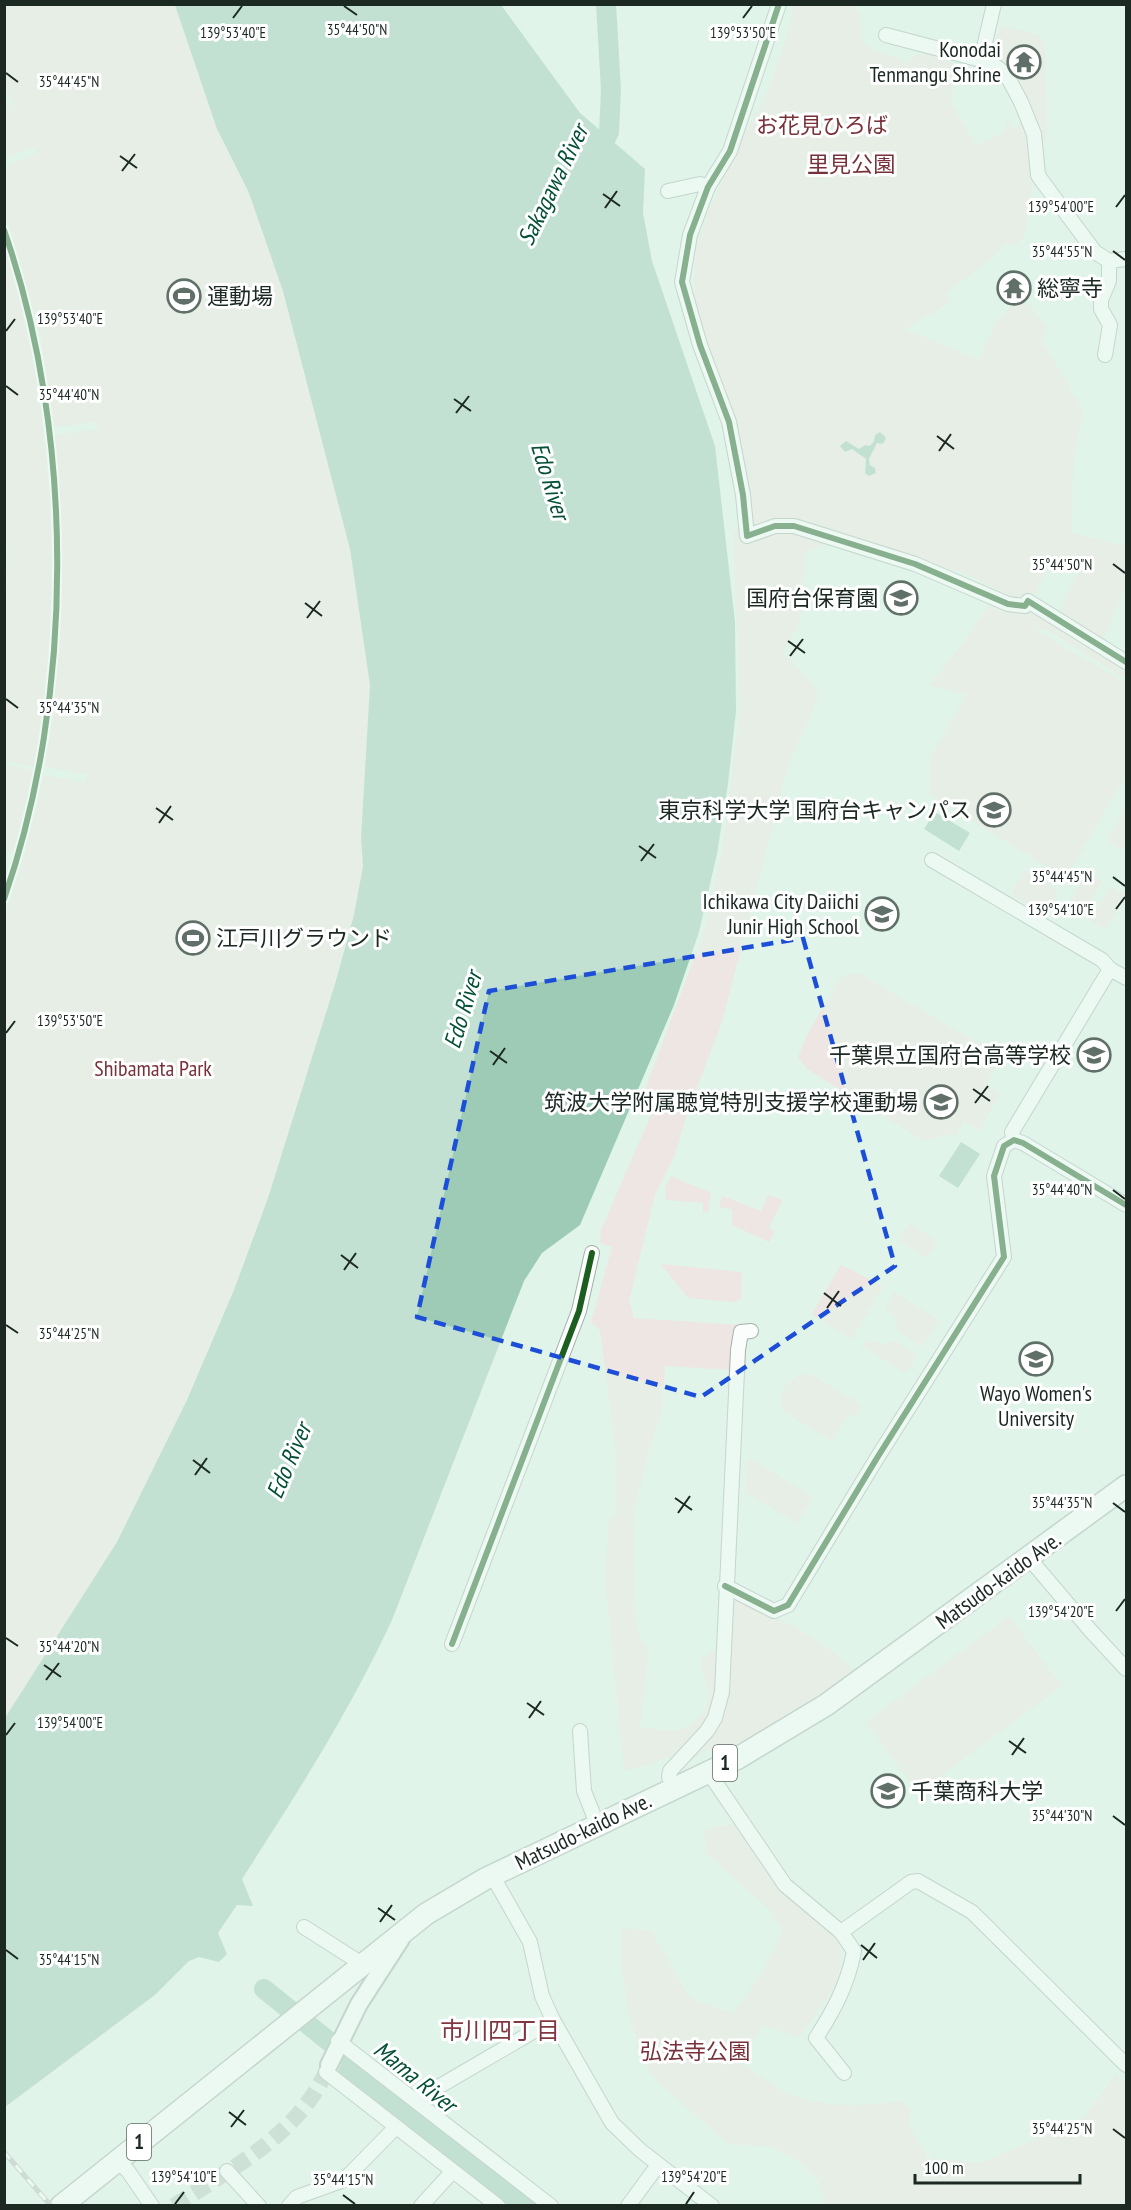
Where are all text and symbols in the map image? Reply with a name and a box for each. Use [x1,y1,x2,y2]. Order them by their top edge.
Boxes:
text: 35°44'50"N [327,20,387,39]
text: 139°53'40"E [200,23,266,42]
text: 139°53'50"E [710,23,776,42]
place label: Konodai Tenmangu Shrine [870,35,1001,88]
temple icon: Konodai Tenmangu Shrine [1006,44,1042,80]
text: 35°44'45"N [39,72,99,91]
park label: お花見ひろば [756,111,888,139]
water label: Sakagawa River [510,116,597,250]
park label: 里見公園 [807,150,895,178]
text: 139°54'00"E [1028,197,1094,216]
text: 35°44'55"N [1032,242,1092,261]
temple icon: 総寧寺 [996,270,1032,306]
place label: 総寧寺 [1037,274,1103,302]
sports icon: 運動場 [166,278,202,314]
place label: 運動場 [207,282,273,310]
text: 139°53'40"E [37,309,103,328]
text: 35°44'40"N [39,385,99,404]
water label: Edo River [524,439,578,526]
text: 35°44'50"N [1032,555,1092,574]
school or university icon: 国府台保育園 [883,580,919,616]
place label: 国府台保育園 [746,584,878,612]
text: 35°44'35"N [39,698,99,717]
school or university icon: 東京科学大学 国府台キャンパス [976,792,1012,828]
place label: 東京科学大学 国府台キャンパス [658,796,971,824]
text: 35°44'45"N [1032,867,1092,886]
place label: Ichikawa City Daiichi Junir High School [703,887,860,940]
school or university icon: Ichikawa City Daiichi Junir High School [864,896,900,932]
text: 139°54'10"E [1028,900,1094,919]
sports icon: 江戸川グラウンド [175,920,211,956]
place label: 江戸川グラウンド [216,924,392,952]
water label: Edo River [436,964,490,1052]
text: 139°53'50"E [37,1011,103,1030]
school or university icon: 千葉県立国府台高等学校 [1076,1037,1112,1073]
place label: 千葉県立国府台高等学校 [829,1041,1071,1069]
park label: Shibamata Park [94,1054,212,1082]
school or university icon: 筑波大学附属聴覚特別支援学校運動場 [923,1084,959,1120]
place label: 筑波大学附属聴覚特別支援学校運動場 [544,1088,918,1116]
text: 35°44'40"N [1032,1180,1092,1199]
text: 35°44'25"N [39,1324,99,1343]
school or university icon: Wayo Women's University [1018,1341,1054,1377]
place label: Wayo Women's University [980,1379,1092,1432]
water label: Edo River [259,1415,320,1503]
text: 35°44'35"N [1032,1493,1092,1512]
street label: Matsudo-kaido Ave. [930,1525,1066,1635]
text: 139°54'20"E [1028,1602,1094,1621]
text: 35°44'20"N [39,1637,99,1656]
text: 139°54'00"E [37,1713,103,1732]
road number: 1 [713,1745,737,1781]
school or university icon: 千葉商科大学 [870,1773,906,1809]
place label: 千葉商科大学 [911,1777,1043,1805]
street label: Matsudo-kaido Ave. [510,1786,656,1876]
text: 35°44'30"N [1032,1806,1092,1825]
text: 35°44'15"N [39,1950,99,1969]
district label: 市川四丁目 [440,2015,560,2046]
water label: Mama River [368,2034,466,2122]
park label: 弘法寺公園 [640,2037,750,2065]
text: 35°44'25"N [1032,2119,1092,2138]
road number: 1 [127,2124,151,2160]
scale bar [915,2147,1080,2185]
text: 100 m [924,2156,964,2179]
text: 139°54'10"E [151,2167,217,2186]
text: 139°54'20"E [661,2167,727,2186]
text: 35°44'15"N [313,2170,373,2189]

